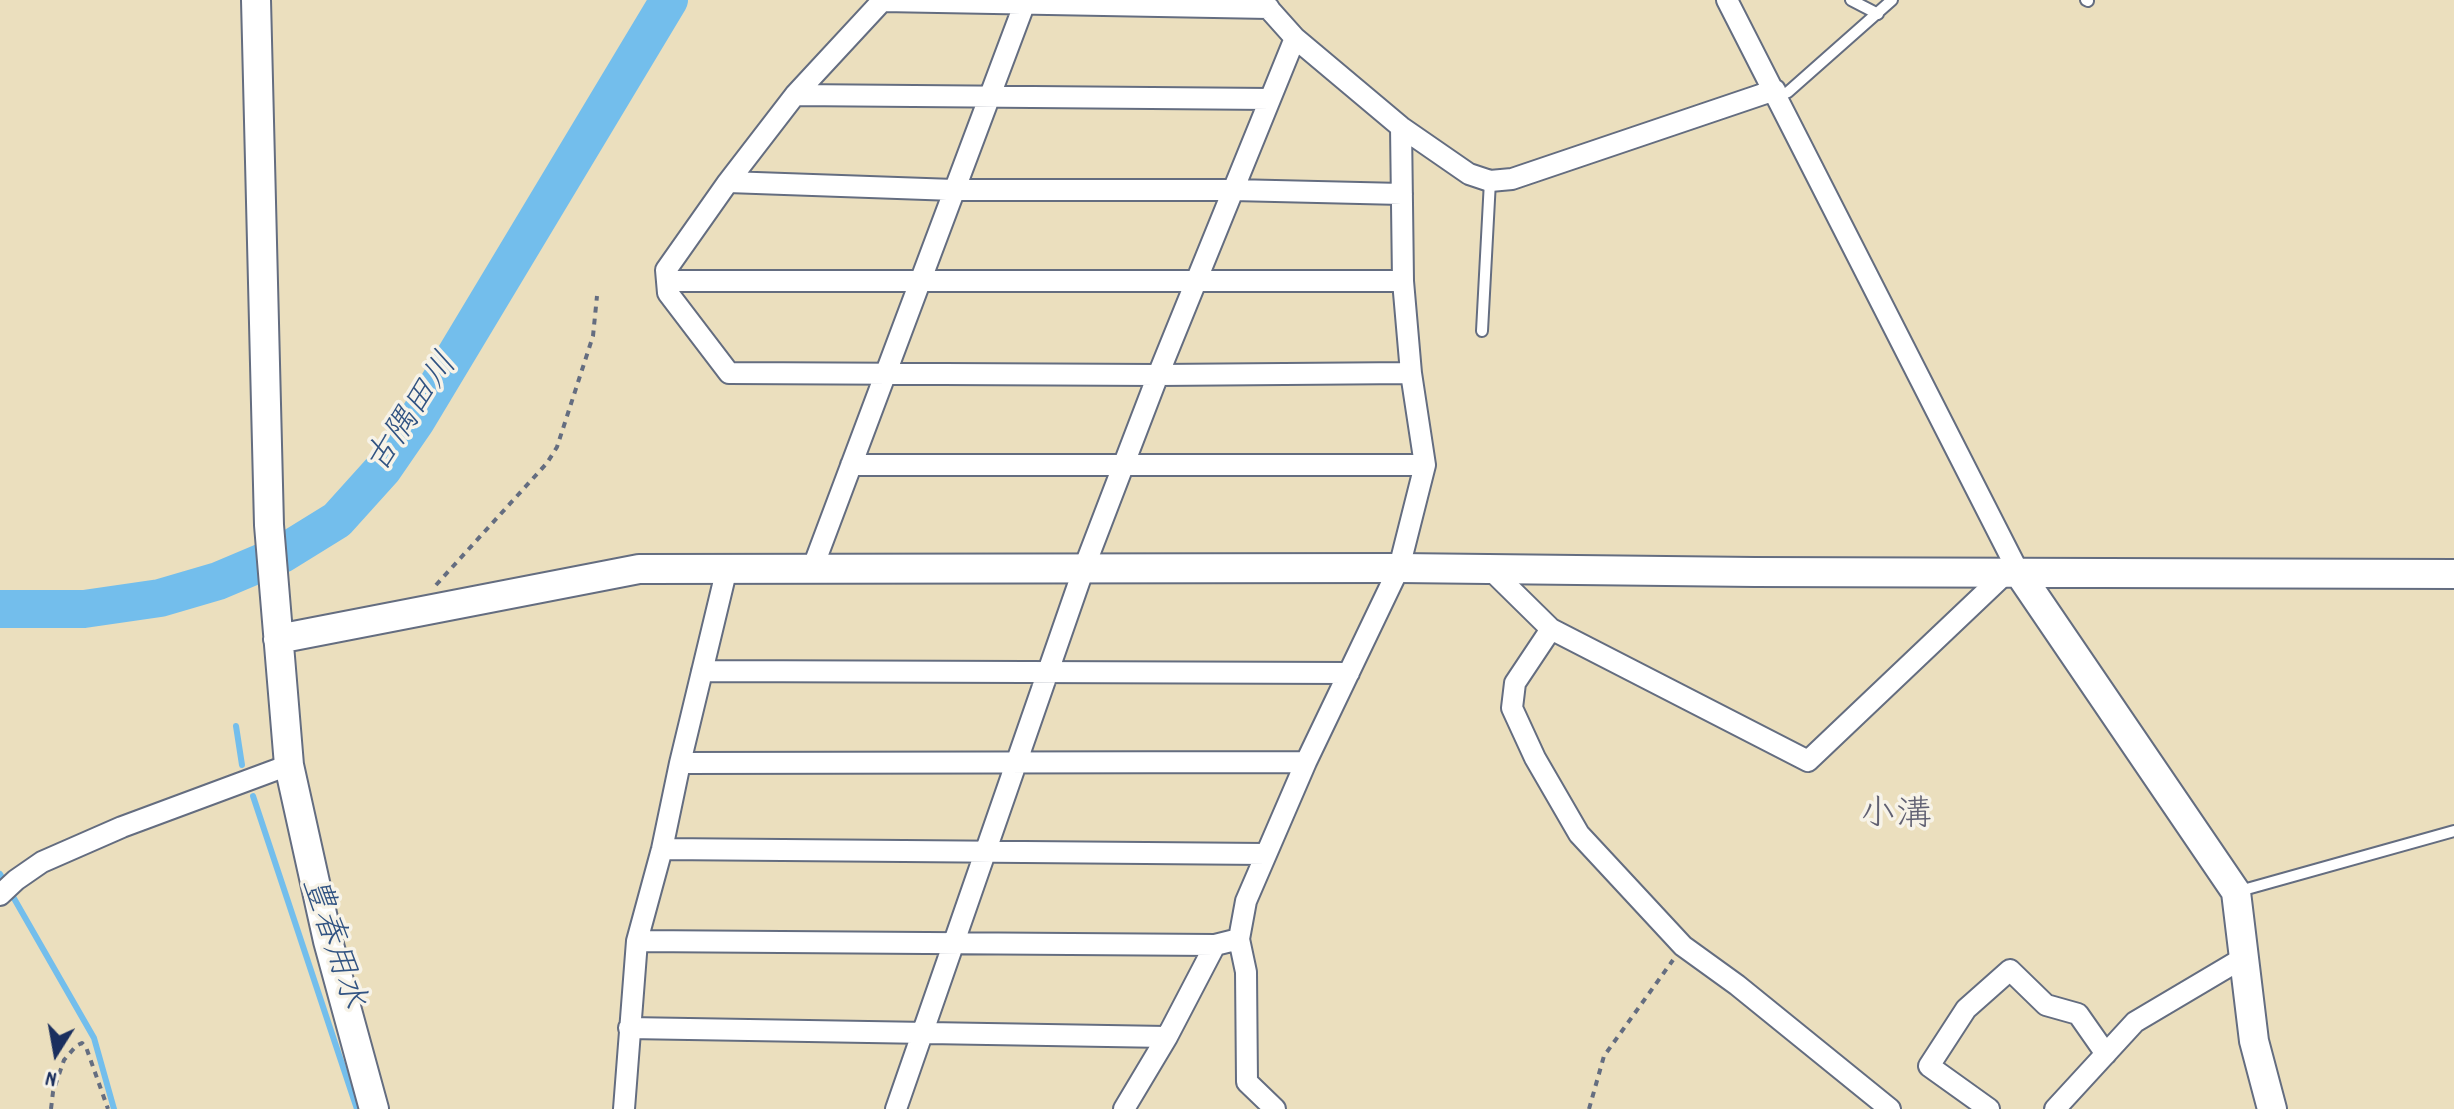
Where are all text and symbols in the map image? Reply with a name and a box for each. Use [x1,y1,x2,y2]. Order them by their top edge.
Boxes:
water label: 古隅田川 [360,347,470,483]
district label: 小溝 [1860,797,1932,841]
water label: 豊春用水 [290,873,370,1015]
north arrow [16,1013,96,1093]
text: N [43,1061,60,1093]

